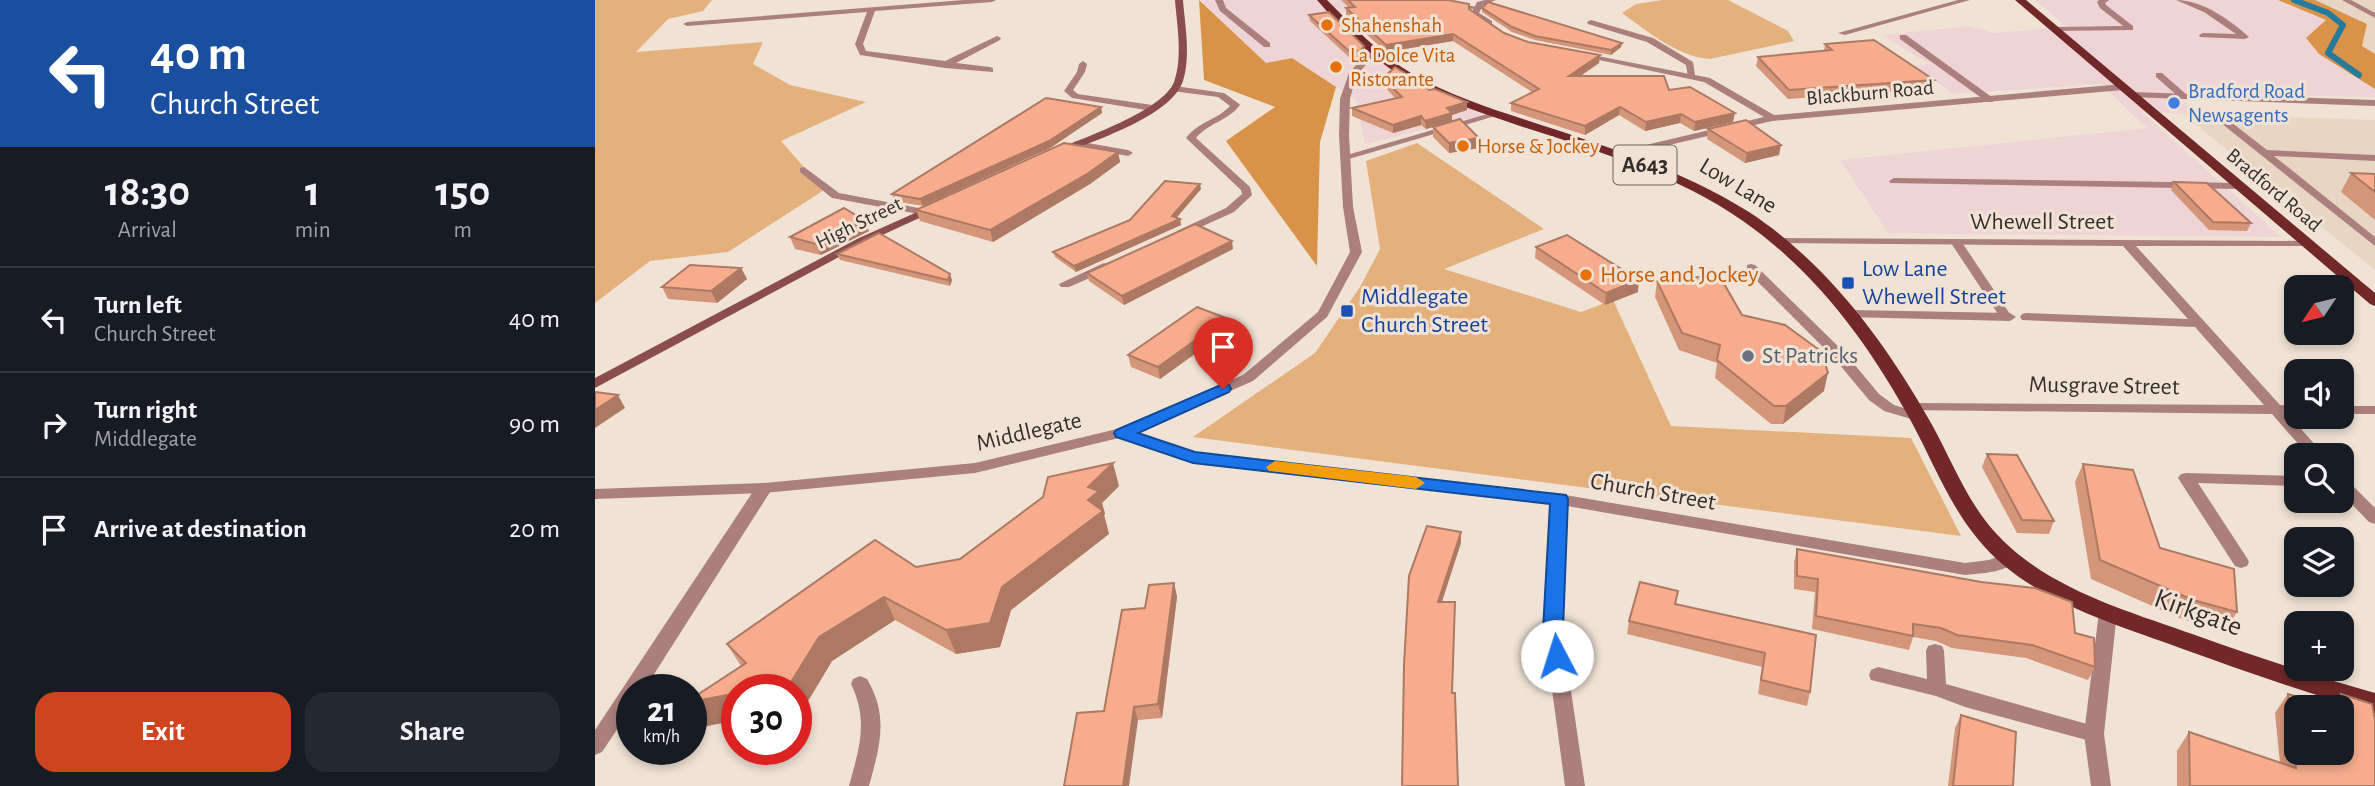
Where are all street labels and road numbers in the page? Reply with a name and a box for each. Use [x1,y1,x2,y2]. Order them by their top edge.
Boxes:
street label: Blackburn Road [1805,77,1935,109]
street label: Bradford Road [2222,144,2326,236]
road number: A643 [1613,146,1677,184]
street label: Low Lane [1695,154,1781,218]
street label: High Street [812,193,906,253]
street label: Whewell Street [1970,210,2114,234]
street label: Musgrave Street [2028,373,2180,399]
street label: Middlegate [974,408,1084,456]
street label: Church Street [1588,469,1718,515]
street label: Kirkgate [2150,584,2246,642]

